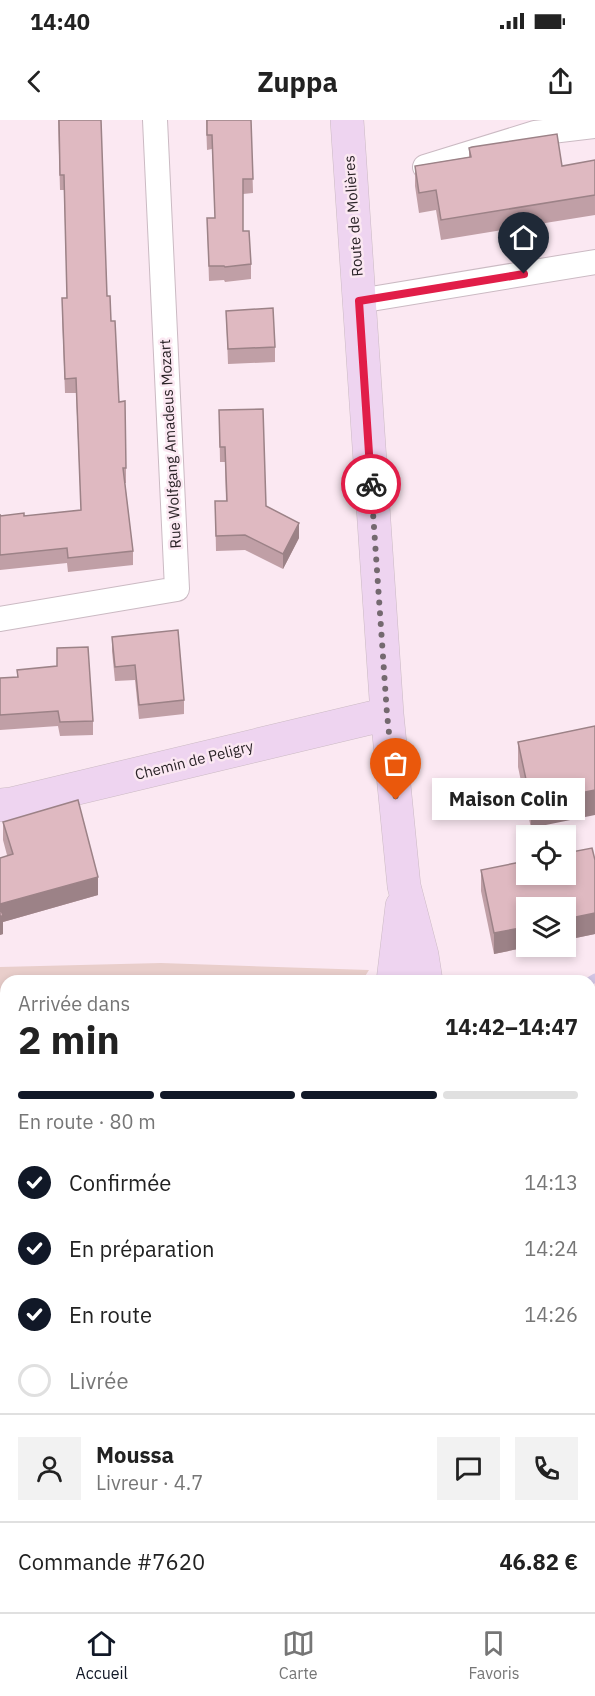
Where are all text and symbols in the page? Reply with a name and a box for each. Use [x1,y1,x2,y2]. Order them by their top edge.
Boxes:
text: 14:40 [30,7,90,36]
text: Zuppa [257,64,338,99]
icon: back [18,65,51,98]
icon: share [544,65,577,98]
street label: Route de Molières [339,155,367,277]
pin [498,212,549,274]
icon: home [507,221,540,254]
street label: Rue Wolfgang Amadeus Mozart [155,339,185,549]
courier [341,454,401,514]
icon: bike [355,468,388,501]
street label: Chemin de Peligry [133,736,256,784]
pin [370,738,421,800]
icon: bag [379,747,412,780]
callout: Maison Colin [432,779,585,821]
text: Maison Colin [449,785,568,812]
map controls [516,825,576,957]
button: locate [516,825,576,885]
button: layers [516,897,576,957]
text: Arrivée dans [18,990,130,1017]
text: 14:42–14:47 [445,1012,578,1041]
text: 2 min [18,1014,120,1065]
text: En route · 80 m [18,1108,156,1135]
icon: check [18,1166,51,1199]
text: Confirmée [69,1168,171,1197]
text: 14:13 [524,1169,578,1196]
icon: check [18,1232,51,1265]
text: En préparation [69,1234,215,1263]
text: 14:24 [524,1235,578,1262]
icon: check [18,1298,51,1331]
text: En route [69,1300,152,1329]
text: 14:26 [524,1301,578,1328]
text: Livrée [69,1366,128,1395]
button: person [18,1437,81,1500]
button: chat [437,1437,500,1500]
button: phone [515,1437,578,1500]
text: Moussa [96,1440,174,1469]
text: Livreur · 4.7 [96,1469,203,1496]
text: Commande #7620 [18,1547,205,1576]
text: 46.82 € [499,1547,578,1576]
tab: Accueil [75,1627,128,1683]
tab: Carte [279,1627,318,1683]
tab: Favoris [468,1627,520,1683]

